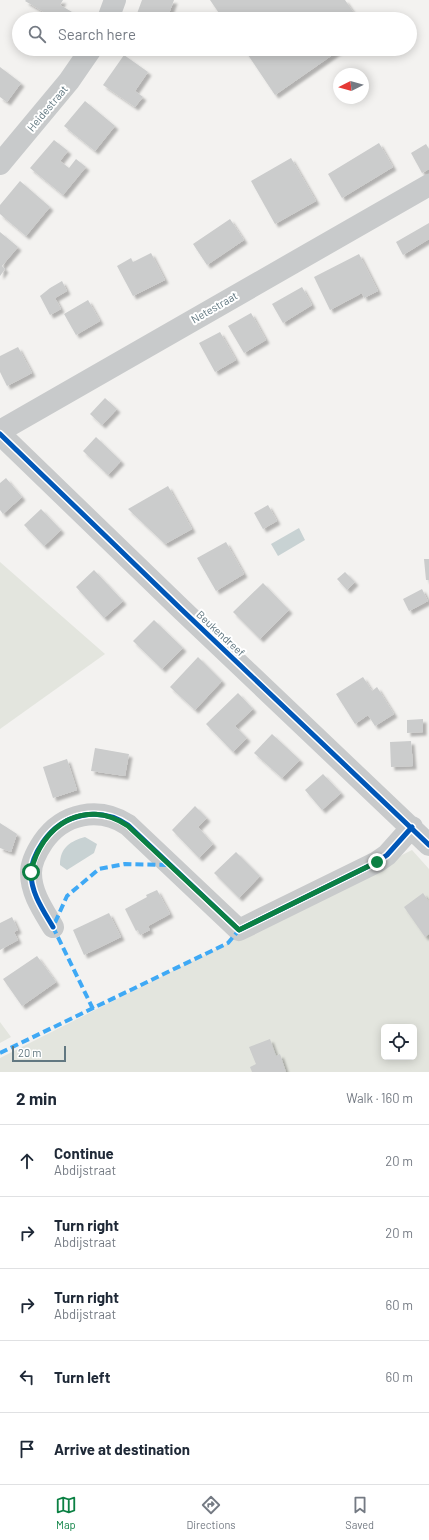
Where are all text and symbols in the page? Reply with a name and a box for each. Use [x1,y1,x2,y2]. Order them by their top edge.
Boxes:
search box [12,12,417,56]
icon: search [26,23,48,45]
text: Search here [58,25,136,43]
north arrow [333,68,369,104]
street label: Heidestraat [24,82,70,134]
street label: Netestraat [189,289,239,325]
street label: Beukendreef [194,607,248,659]
route end [368,853,386,871]
route start [22,863,40,881]
map controls [381,1024,417,1060]
button: locate [381,1024,417,1060]
scale bar [12,1044,66,1063]
text: 20 m [18,1046,41,1059]
text: 2 min [16,1088,57,1108]
text: Walk · 160 m [346,1090,413,1106]
text: Continue [54,1144,114,1162]
icon: ahead [16,1150,38,1172]
text: 20 m [385,1153,413,1169]
text: Abdijstraat [54,1162,116,1178]
text: Turn right [54,1216,119,1234]
icon: right [16,1222,38,1244]
text: 20 m [385,1225,413,1241]
text: Abdijstraat [54,1234,116,1250]
text: Turn right [54,1288,119,1306]
icon: right [16,1294,38,1316]
text: 60 m [386,1297,413,1313]
text: Abdijstraat [54,1306,116,1322]
icon: left [16,1366,38,1388]
text: Turn left [54,1368,110,1386]
text: 60 m [386,1369,413,1385]
icon: arrive [16,1438,38,1460]
text: Arrive at destination [54,1440,190,1458]
tab: Map [55,1494,77,1531]
tab: Directions [186,1494,236,1531]
tab: Saved [345,1494,374,1531]

